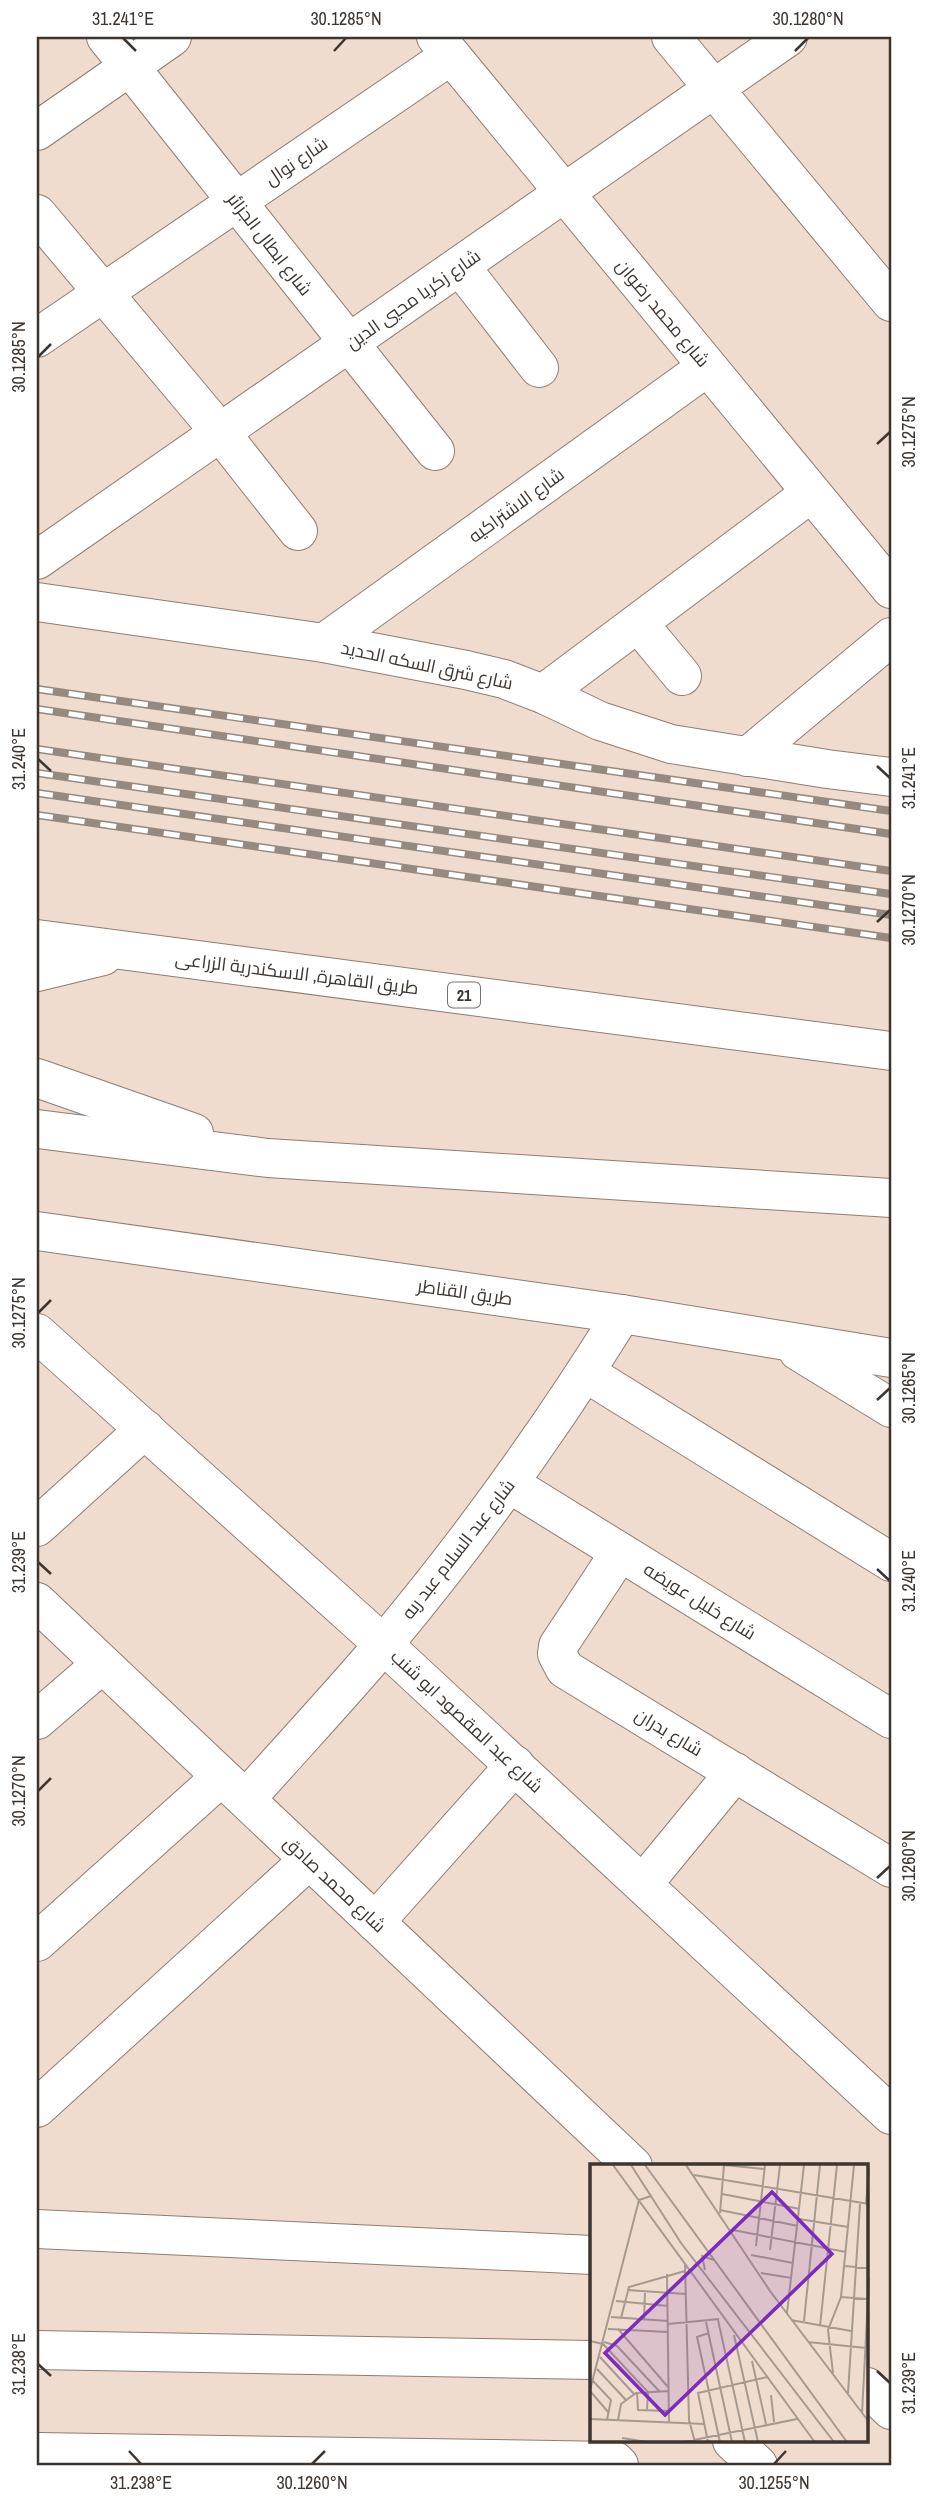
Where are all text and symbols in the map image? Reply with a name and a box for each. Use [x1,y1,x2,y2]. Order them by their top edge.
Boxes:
text: 31.241°E [92,6,154,31]
text: 30.1285°N [310,6,382,31]
text: 30.1280°N [772,6,844,31]
street label: شارع نوال [260,131,332,191]
street label: شارع ابطال الجزائر [221,186,318,301]
street label: شارع زكريا محيي الدين [341,243,485,355]
street label: شارع محمد رضوان [610,254,716,372]
text: 30.1285°N [6,321,31,393]
text: 30.1275°N [896,396,921,468]
street label: شارع الاشتراكيه [463,462,569,548]
street label: شارع شرق السكه الحديد [339,635,515,695]
text: 31.240°E [6,728,31,790]
text: 31.241°E [896,747,921,809]
text: 30.1270°N [896,874,921,946]
street label: طريق القاهرة, الاسكندرية الزراعى [174,946,420,1000]
road number: 21 [448,982,480,1007]
street label: طريق القناطر [415,1273,514,1311]
text: 30.1275°N [6,1277,31,1349]
text: 30.1265°N [896,1352,921,1424]
street label: شارع عبد السلام عبد ربه [396,1474,520,1624]
text: 31.239°E [6,1531,31,1593]
text: 31.240°E [896,1550,921,1612]
street label: شارع خليل عويضه [639,1556,761,1646]
street label: شارع عبد المقصود ابو شنب [385,1644,549,1798]
street label: شارع بدران [630,1702,708,1762]
text: 30.1270°N [6,1755,31,1827]
street label: شارع محمد صادق [278,1830,392,1938]
text: 30.1260°N [896,1830,921,1902]
inset map [590,2164,869,2442]
text: 31.238°E [6,2333,31,2395]
text: 31.239°E [896,2352,921,2414]
text: 31.238°E [110,2470,172,2495]
text: 30.1260°N [276,2470,348,2495]
text: 30.1255°N [738,2470,810,2495]

